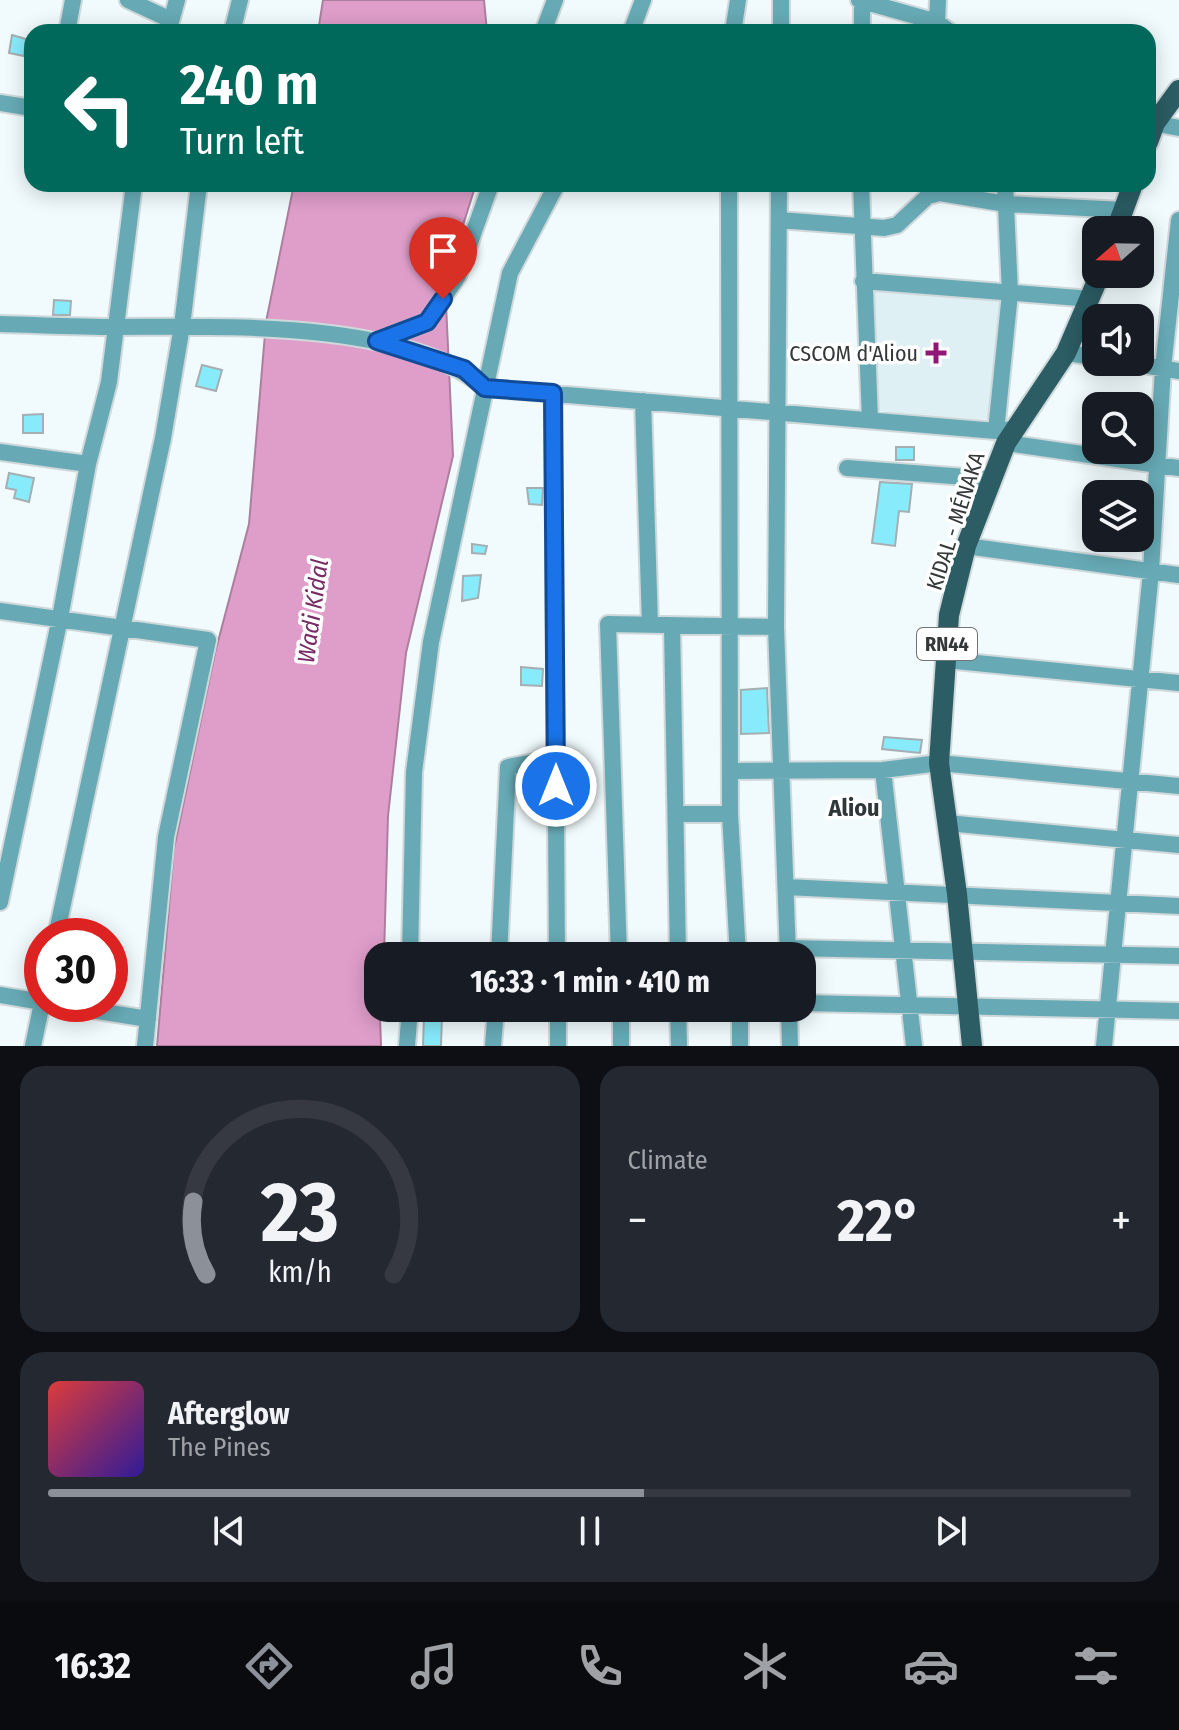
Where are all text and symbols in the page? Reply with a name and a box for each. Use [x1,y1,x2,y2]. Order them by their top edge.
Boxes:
text: 240 m [180,52,319,119]
icon: left [48,56,152,160]
text: Turn left [180,120,304,164]
north arrow [1082,216,1154,288]
map controls [1082,216,1154,552]
pin [409,217,477,299]
icon: arrive [421,229,465,273]
button: sound [1082,304,1154,376]
place label: CSCOM d'Aliou [789,340,918,367]
marker: CSCOM d'Aliou [925,342,947,364]
button: search [1082,392,1154,464]
street label: KIDAL - MÉNAKA [920,448,991,594]
button: layers [1082,480,1154,552]
water label: Wadi Kidal [292,557,334,665]
road number: RN44 [917,628,977,660]
position arrow [514,744,598,828]
district label: Aliou [827,794,880,822]
speed limit sign: 30 [24,918,128,1022]
text: 16:33 · 1 min · 410 m [470,964,710,1000]
text: Climate [628,1145,708,1176]
text: 23 [260,1163,339,1263]
text: 22° [837,1185,921,1257]
text: − [628,1194,647,1247]
text: + [1111,1194,1131,1247]
text: km/h [268,1255,332,1290]
text: Afterglow [168,1396,290,1432]
text: The Pines [168,1432,271,1463]
icon: previous [207,1509,251,1553]
icon: pause [568,1509,612,1553]
icon: next [929,1509,973,1553]
icon: directions [241,1638,297,1694]
icon: music [406,1638,462,1694]
icon: phone [572,1638,628,1694]
icon: climate [737,1638,793,1694]
icon: car [903,1638,959,1694]
icon: filters [1068,1638,1124,1694]
text: 16:32 [55,1644,131,1688]

